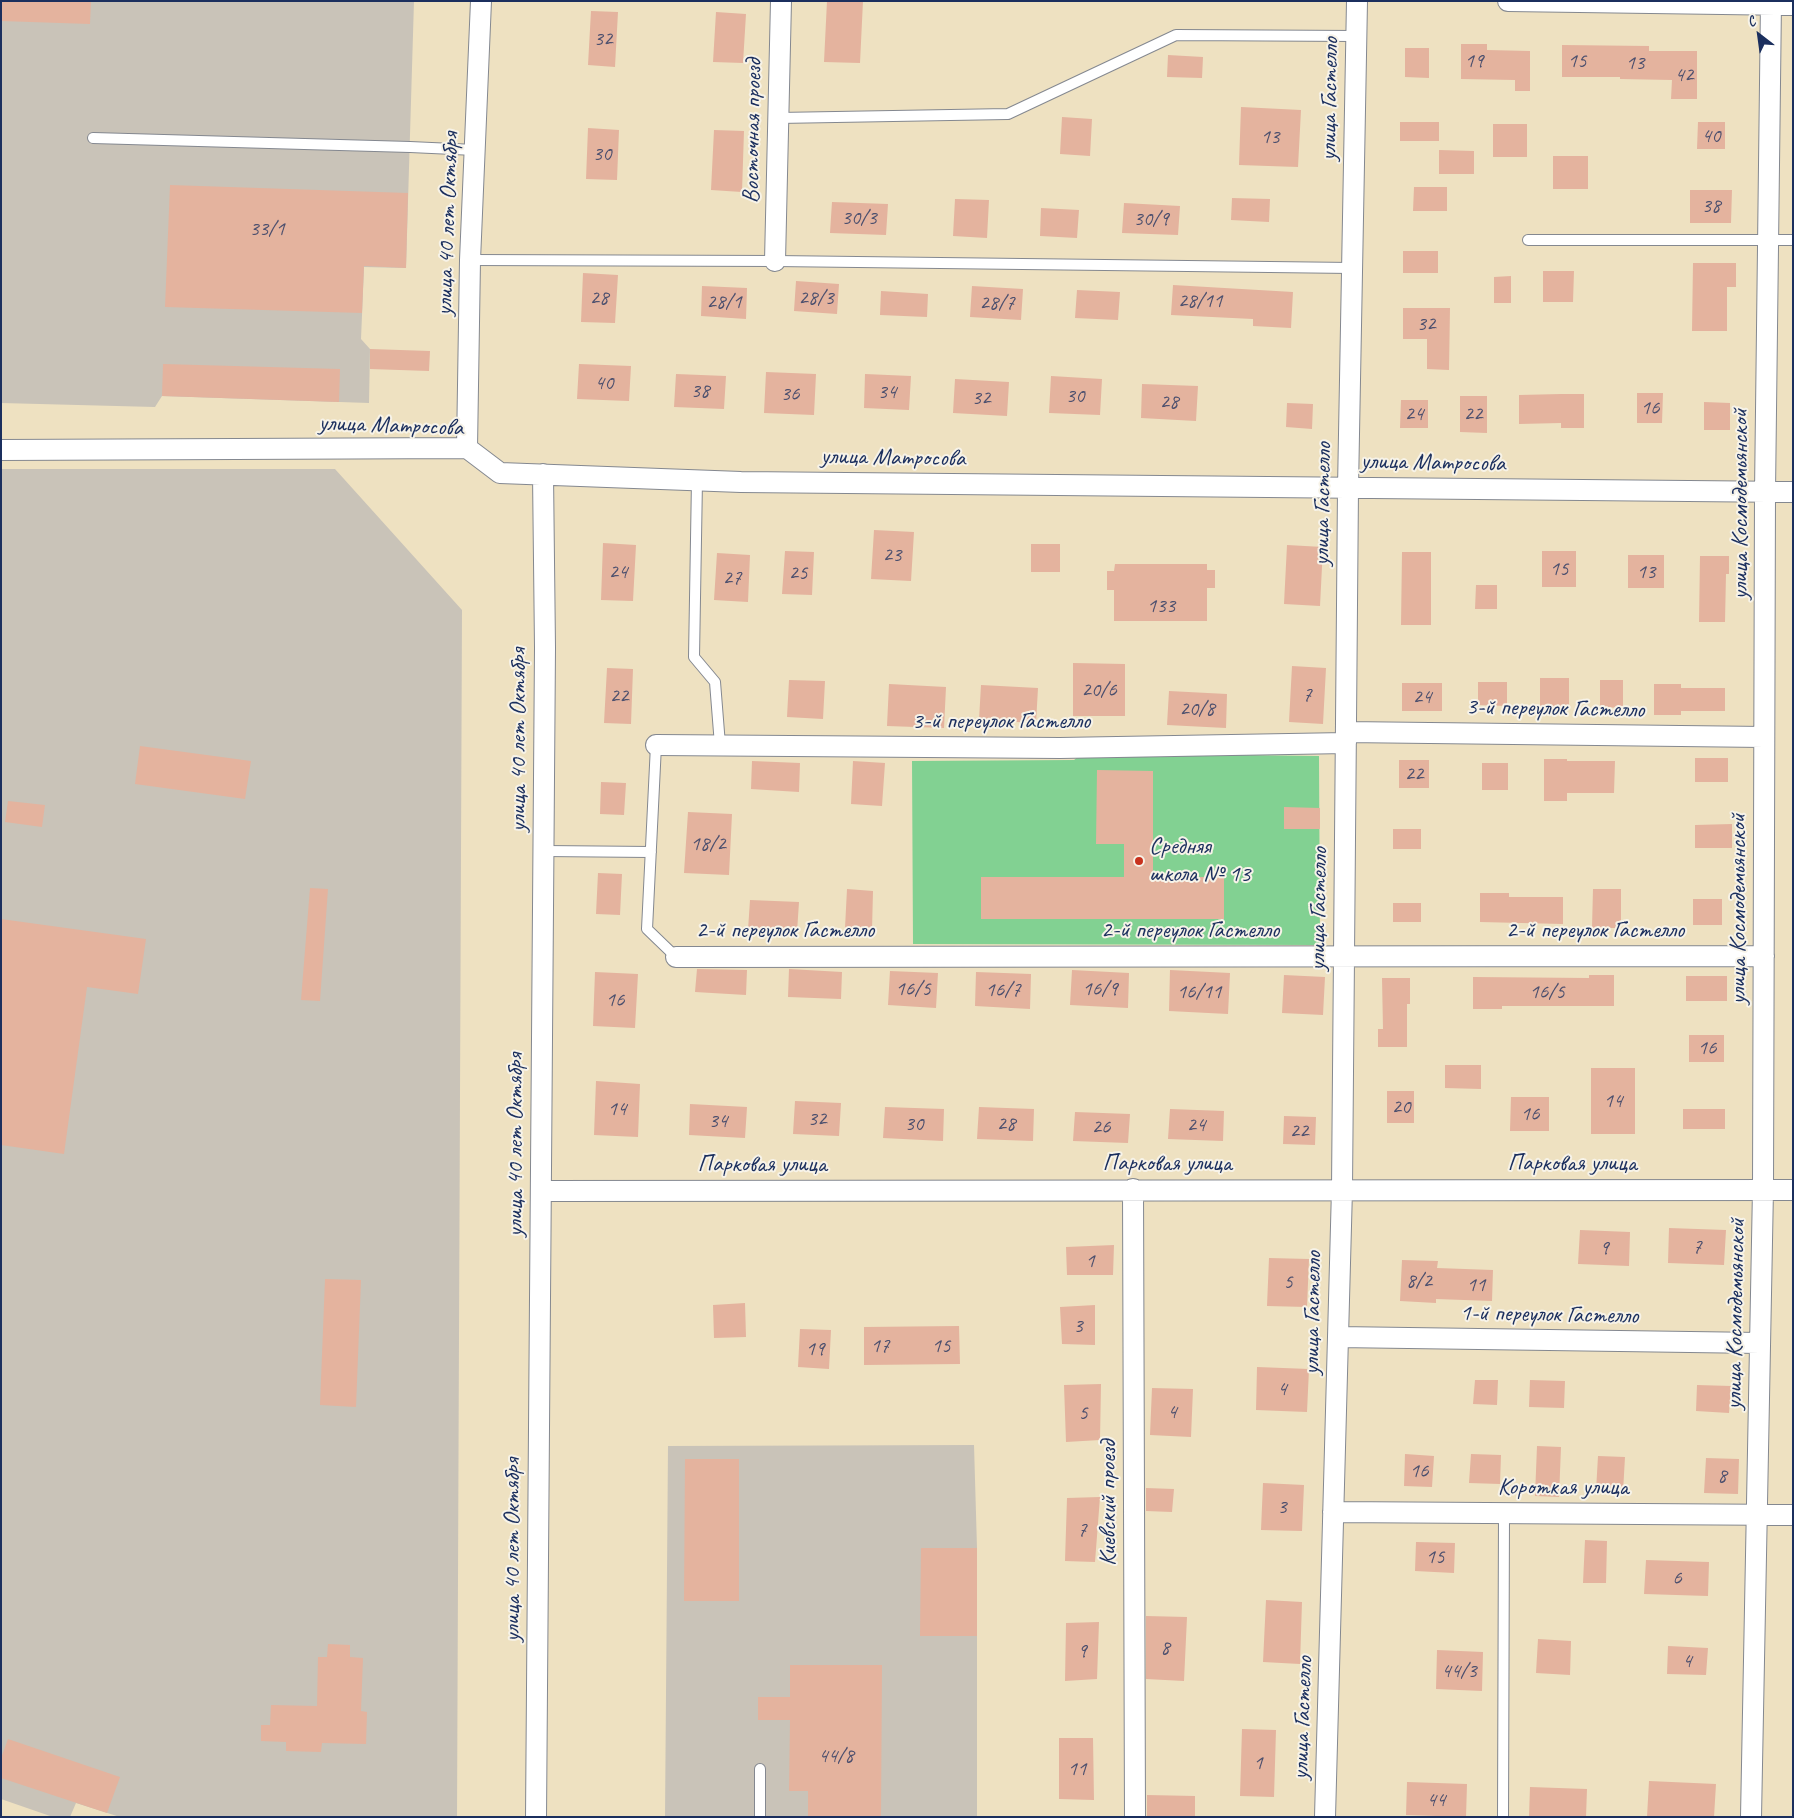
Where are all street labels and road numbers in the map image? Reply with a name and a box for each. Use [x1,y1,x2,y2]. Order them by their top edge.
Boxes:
street label: улица Гастелло [1315,37,1345,161]
street label: Восточная проезд [737,58,769,204]
street label: улица 40 лет Октября [430,132,466,316]
street label: улица Космодемьянской [1727,408,1755,600]
street label: улица Матросова [318,409,464,443]
street label: улица Матросова [820,442,966,474]
street label: улица Гастелло [1308,442,1338,566]
street label: улица Матросова [1360,447,1506,479]
street label: улица 40 лет Октября [505,648,533,832]
street label: 3-й переулок Гастелло [1466,693,1644,725]
street label: 3-й переулок Гастелло [912,708,1090,736]
street label: улица Космодемьянской [1725,813,1753,1005]
street label: улица Гастелло [1304,847,1334,971]
street label: 2-й переулок Гастелло [696,917,874,945]
street label: 2-й переулок Гастелло [1101,917,1279,945]
street label: 2-й переулок Гастелло [1506,917,1684,945]
street label: улица 40 лет Октября [502,1053,530,1237]
street label: Парковая улица [1102,1150,1232,1178]
street label: Парковая улица [1507,1150,1637,1178]
street label: Парковая улица [697,1151,827,1179]
street label: улица Космодемьянской [1720,1218,1752,1410]
street label: улица Гастелло [1298,1251,1328,1375]
street label: 1-й переулок Гастелло [1460,1299,1638,1331]
street label: Киевский проезд [1095,1440,1123,1566]
street label: улица 40 лет Октября [499,1458,527,1642]
street label: Короткая улица [1498,1474,1628,1502]
street label: улица Гастелло [1286,1656,1320,1780]

